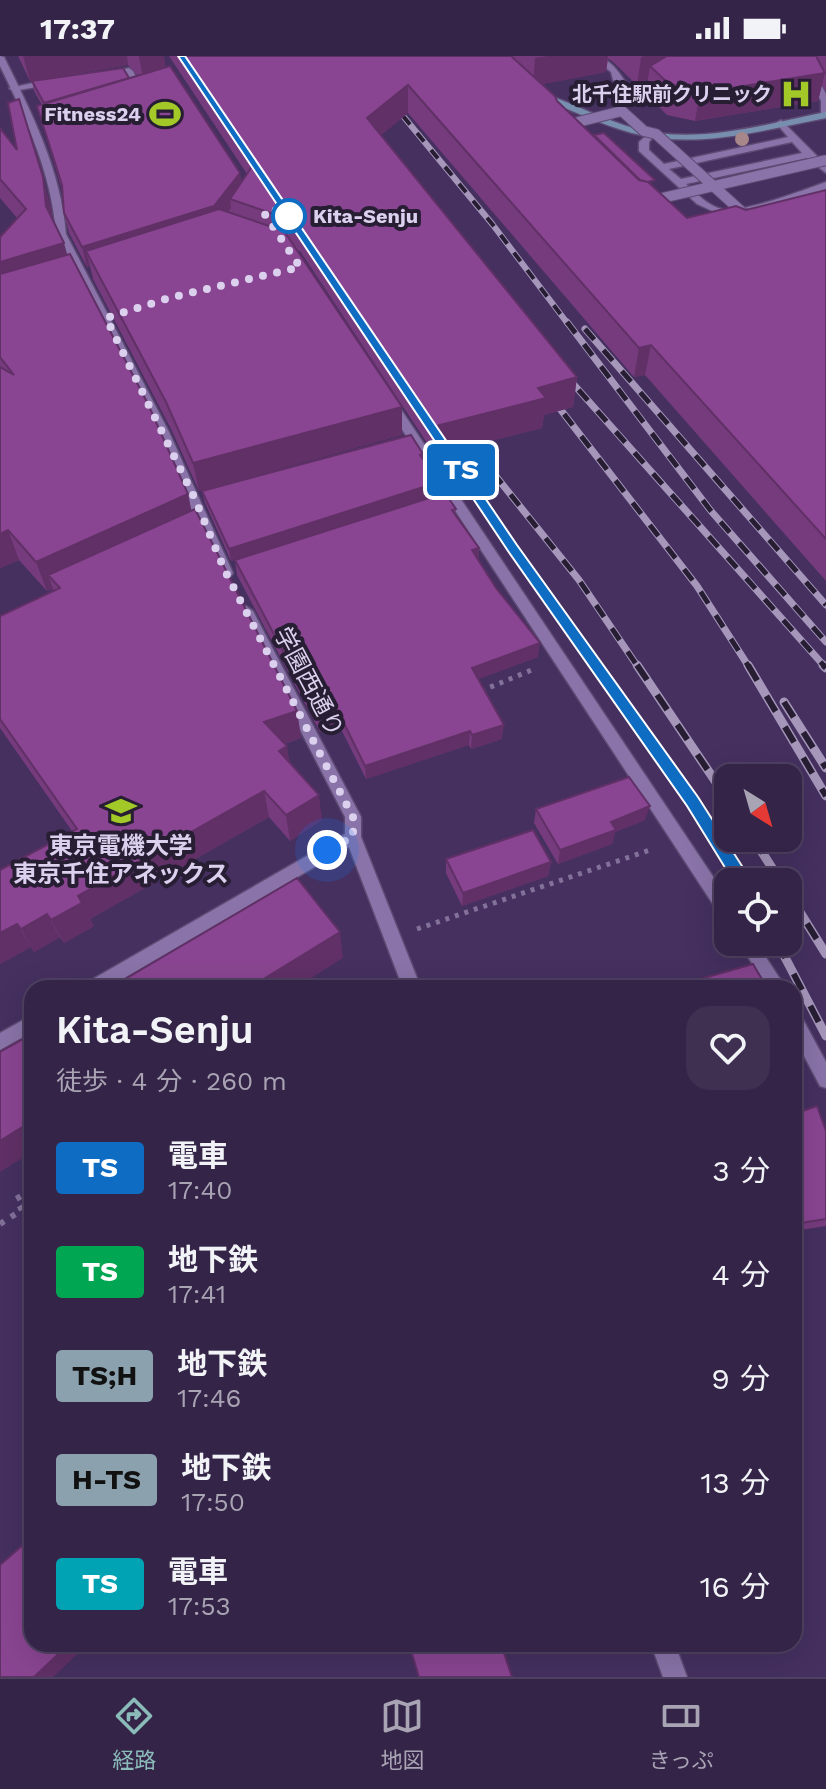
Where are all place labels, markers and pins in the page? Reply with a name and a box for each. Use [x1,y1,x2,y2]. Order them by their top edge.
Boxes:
hospital icon: 北千住駅前クリニック [779,77,813,111]
place label: 北千住駅前クリニック [572,82,772,106]
sports icon: Fitness24 [148,97,182,131]
place label: Fitness24 [44,102,141,126]
marker: Kita-Senju [272,199,306,233]
place label: Kita-Senju [313,204,418,228]
school or university icon: 東京電機大学 東京千住アネックス [104,794,138,828]
place label: 東京電機大学 東京千住アネックス [13,832,229,888]

